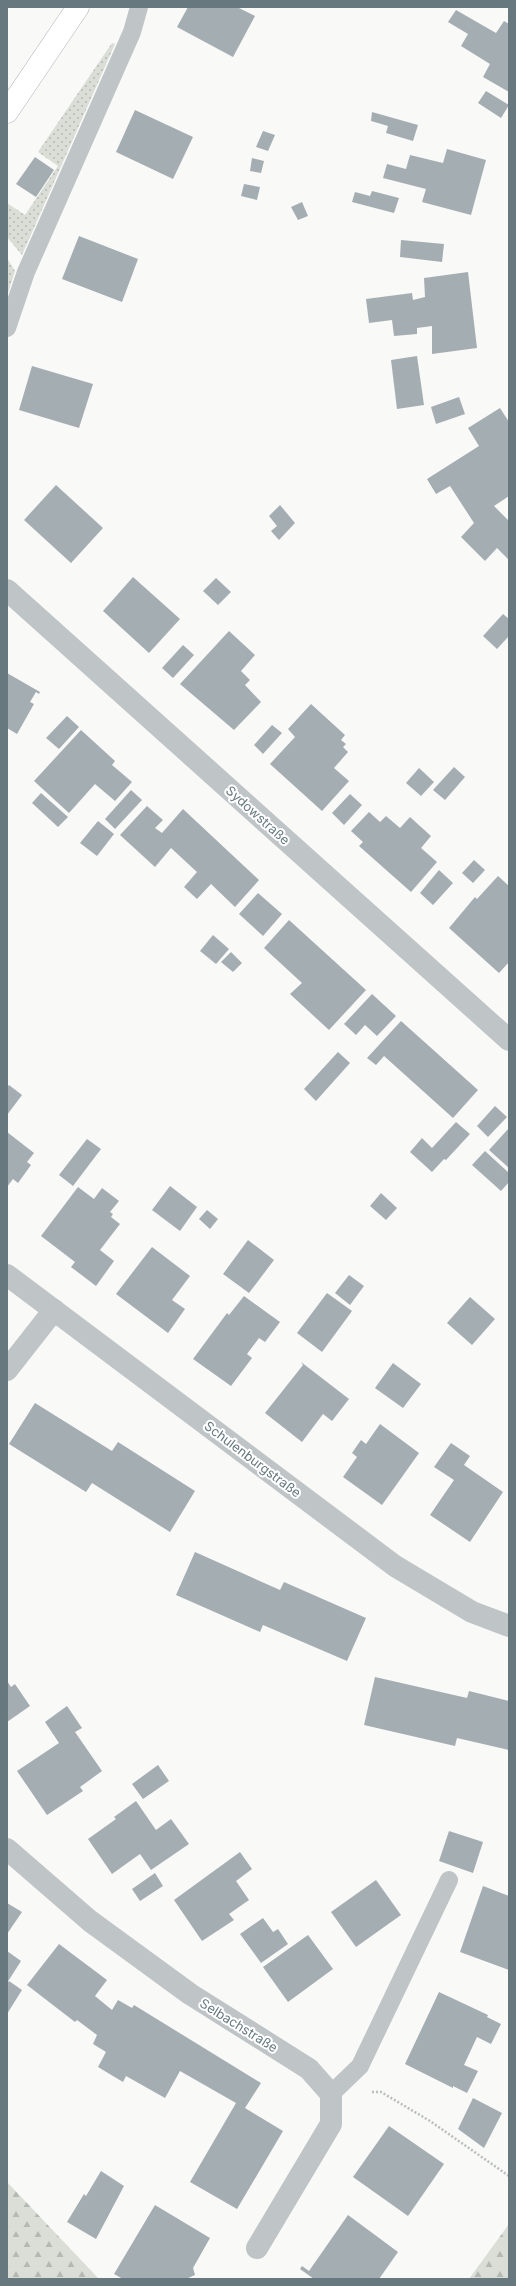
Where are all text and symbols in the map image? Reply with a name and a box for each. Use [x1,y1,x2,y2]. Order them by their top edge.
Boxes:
street label: Sydowstraße [223,782,293,848]
street label: Schulenburgstraße [202,1417,304,1501]
street label: Selbachstraße [197,1995,281,2055]

